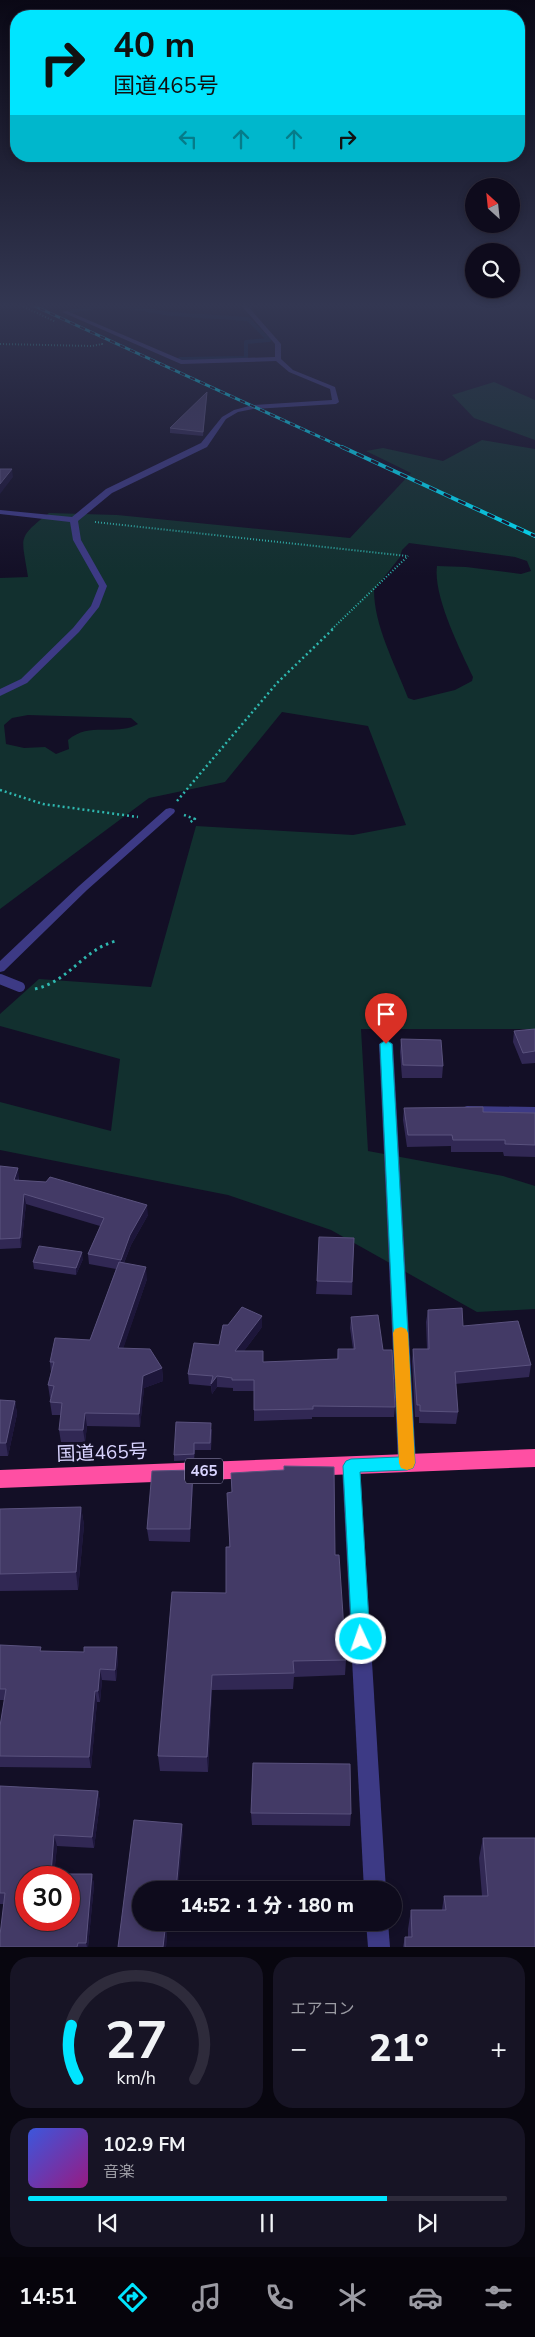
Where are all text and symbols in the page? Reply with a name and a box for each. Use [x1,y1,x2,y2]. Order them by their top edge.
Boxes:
text: 40 m [113,22,195,69]
icon: right [30,30,95,95]
text: 国道465号 [113,71,219,101]
icon: left [174,125,202,153]
icon: ahead [227,125,255,153]
icon: ahead [280,125,308,153]
icon: right [333,125,361,153]
north arrow [465,178,520,232]
map controls [465,178,520,298]
button: search [465,243,520,298]
pin [365,993,407,1044]
icon: arrive [372,1000,400,1028]
street label: 国道465号 [56,1438,148,1468]
road number: 465 [185,1458,223,1484]
position arrow [334,1612,386,1664]
speed limit sign: 30 [15,1866,80,1931]
text: 14:52 · 1 分 · 180 m [180,1893,354,1919]
text: エアコン [291,1998,355,2020]
text: 27 [105,2005,167,2076]
text: 21° [369,2023,429,2074]
text: − [291,2030,307,2068]
text: + [490,2030,507,2068]
text: km/h [117,2066,156,2090]
text: 102.9 FM [103,2132,186,2158]
text: 音楽 [103,2161,135,2183]
icon: previous [94,2209,122,2237]
icon: pause [253,2209,281,2237]
icon: next [413,2209,441,2237]
icon: directions [115,2280,150,2315]
icon: music [189,2280,224,2315]
icon: phone [262,2280,297,2315]
icon: climate [335,2280,370,2315]
icon: car [408,2280,443,2315]
icon: filters [481,2280,516,2315]
text: 14:51 [19,2282,77,2312]

